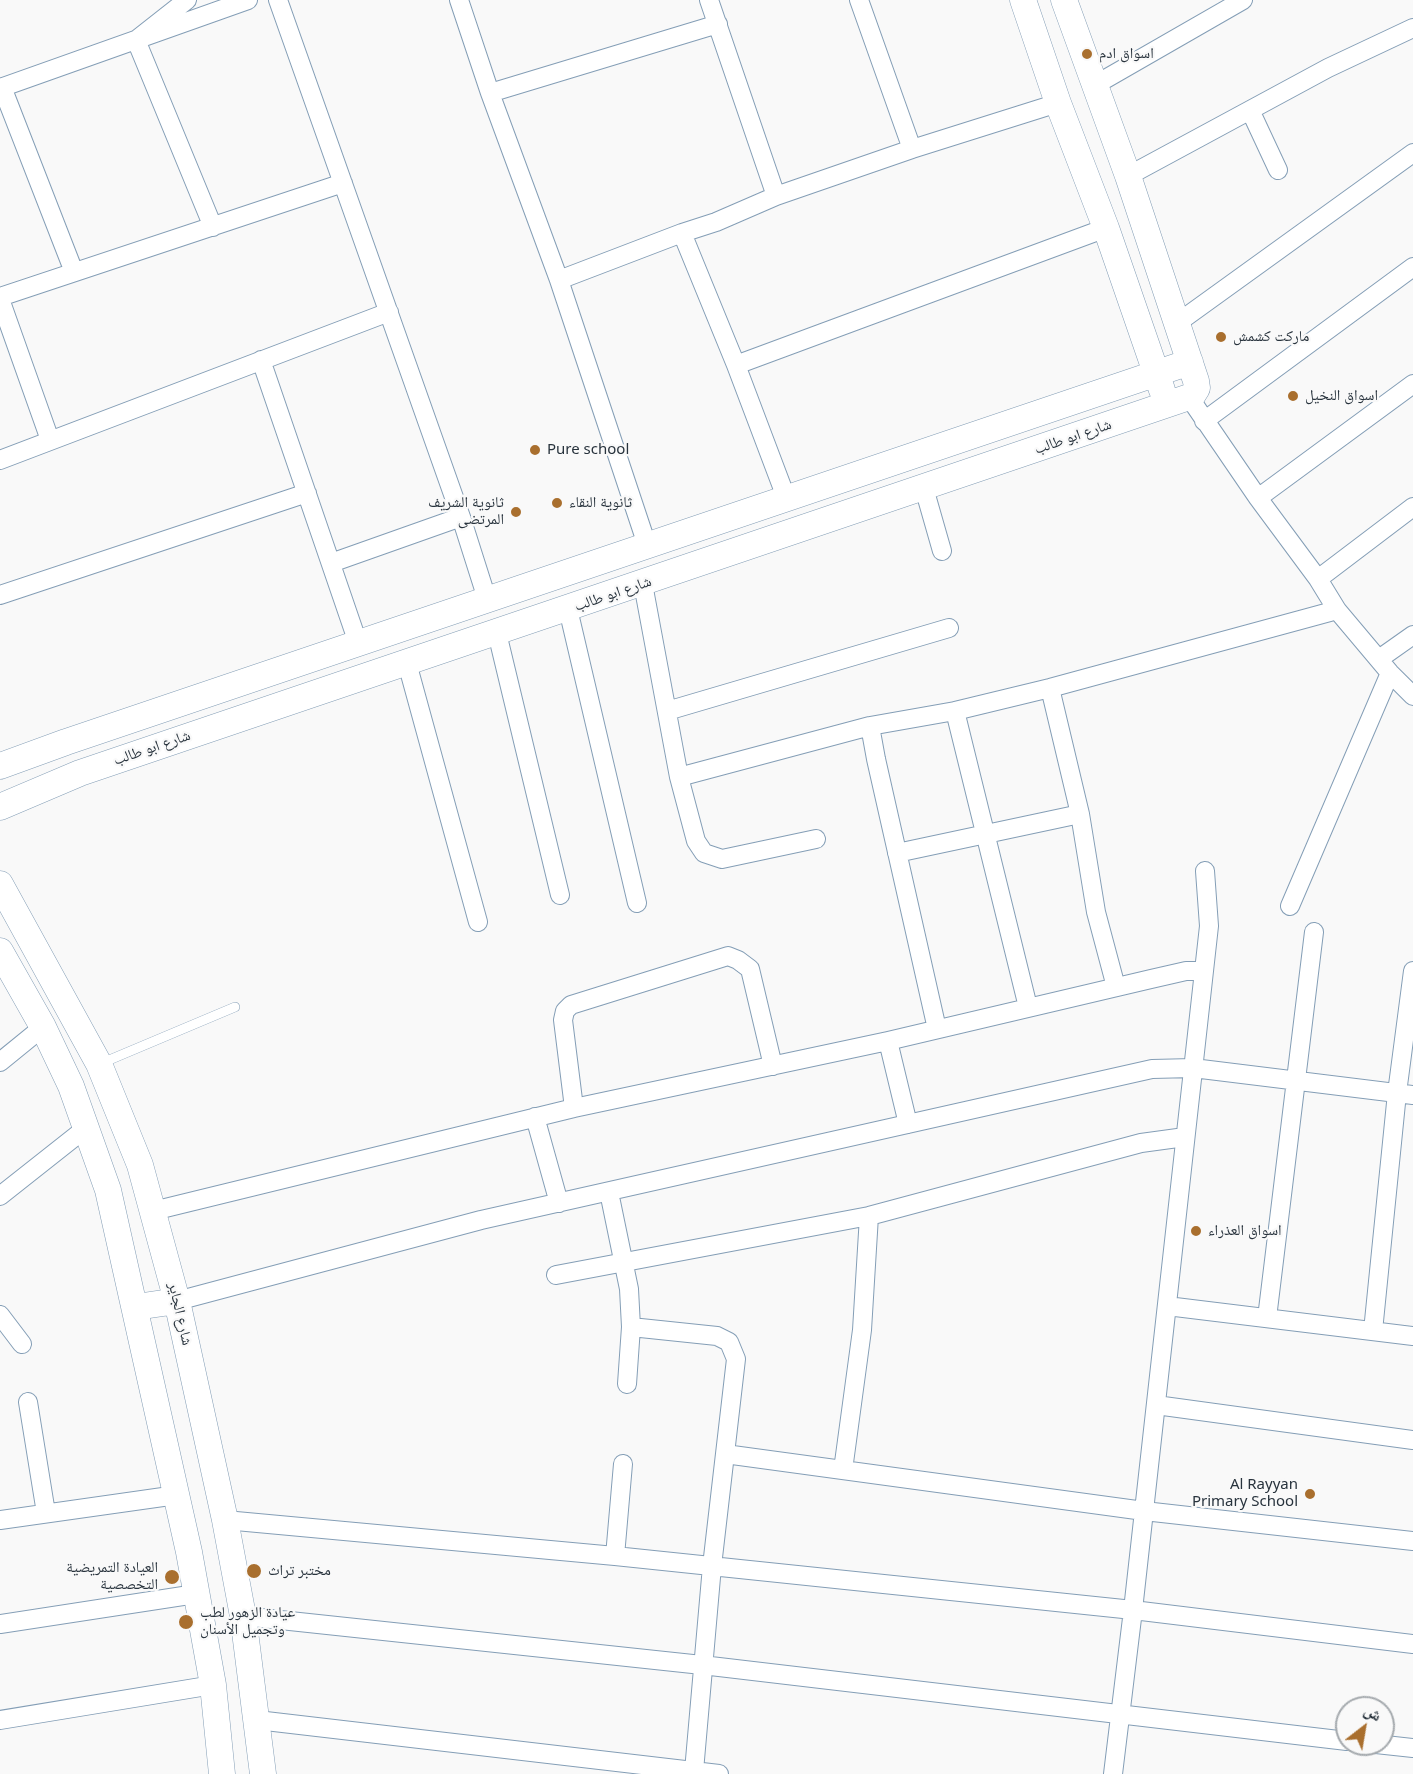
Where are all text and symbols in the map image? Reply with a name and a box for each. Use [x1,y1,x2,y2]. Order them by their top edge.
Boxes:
place label: اسواق ادم [1099,45,1154,63]
marker: اسواق ادم [1080,47,1094,61]
place label: ماركت كشمش [1233,328,1309,346]
marker: ماركت كشمش [1214,330,1228,344]
place label: اسواق النخيل [1305,387,1378,405]
marker: اسواق النخيل [1286,389,1300,403]
street label: شارع ابو طالب [1032,415,1114,459]
place label: Pure school [547,441,629,459]
marker: Pure school [528,443,542,457]
place label: ثانوية الشريف المرتضى [428,494,504,529]
place label: ثانوية النقاء [569,494,632,512]
marker: ثانوية النقاء [550,496,564,510]
marker: ثانوية الشريف المرتضى [509,505,523,519]
street label: شارع ابو طالب [572,572,654,616]
street label: شارع ابو طالب [111,726,193,770]
place label: اسواق العذراء [1208,1222,1282,1240]
marker: اسواق العذراء [1189,1224,1203,1238]
street label: شارع الجاير [164,1281,196,1347]
place label: Al Rayyan Primary School [1192,1476,1298,1511]
marker: Al Rayyan Primary School [1303,1487,1317,1501]
place label: العيادة التمريضية التخصصية [66,1559,158,1594]
marker: مختبر تراث [245,1562,263,1580]
place label: مختبر تراث [268,1562,331,1580]
marker: العيادة التمريضية التخصصية [163,1568,181,1586]
place label: عيادة الزهور لطب وتجميل الأسنان [200,1604,295,1639]
marker: عيادة الزهور لطب وتجميل الأسنان [177,1613,195,1631]
north arrow [1335,1696,1395,1756]
text: ش [1360,1698,1386,1726]

